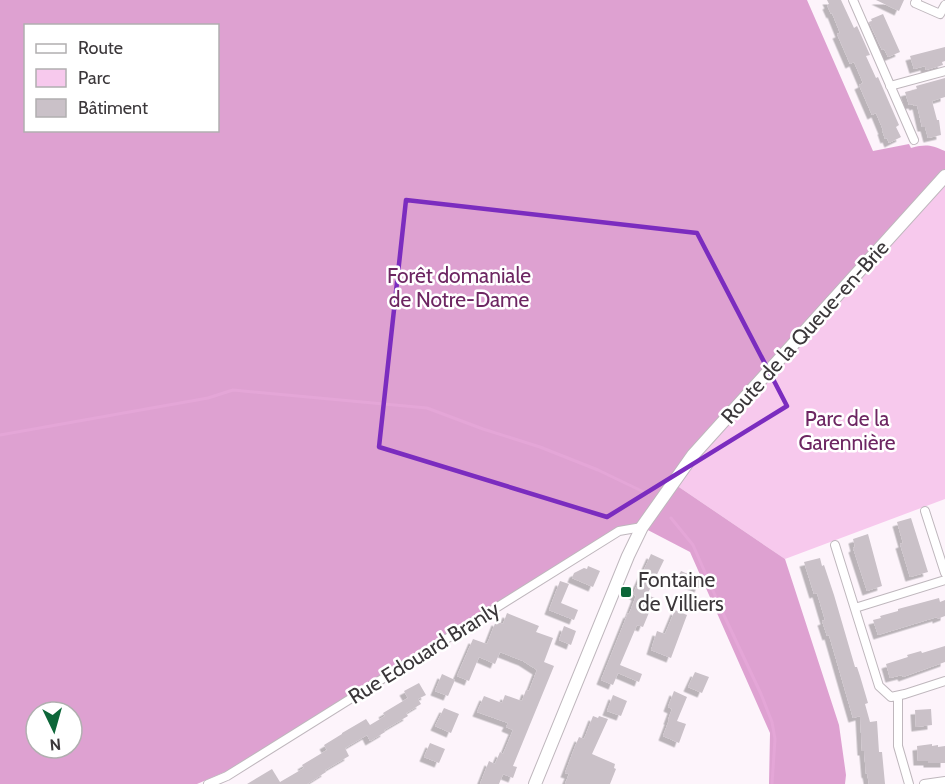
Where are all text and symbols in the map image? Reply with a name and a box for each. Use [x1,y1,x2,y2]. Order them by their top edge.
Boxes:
legend [24,24,219,132]
text: Route [78,37,123,59]
text: Parc [78,67,110,89]
text: Bâtiment [78,97,148,119]
street label: Route de la Queue-en-Brie [716,235,894,429]
park label: Forêt domaniale de Notre-Dame [387,263,531,312]
park label: Parc de la Garennière [798,406,896,455]
place label: Fontaine de Villiers [638,567,724,616]
marker: Fontaine de Villiers [619,585,633,599]
street label: Rue Edouard Branly [344,596,504,709]
north arrow [24,700,84,760]
text: N [49,734,62,754]

